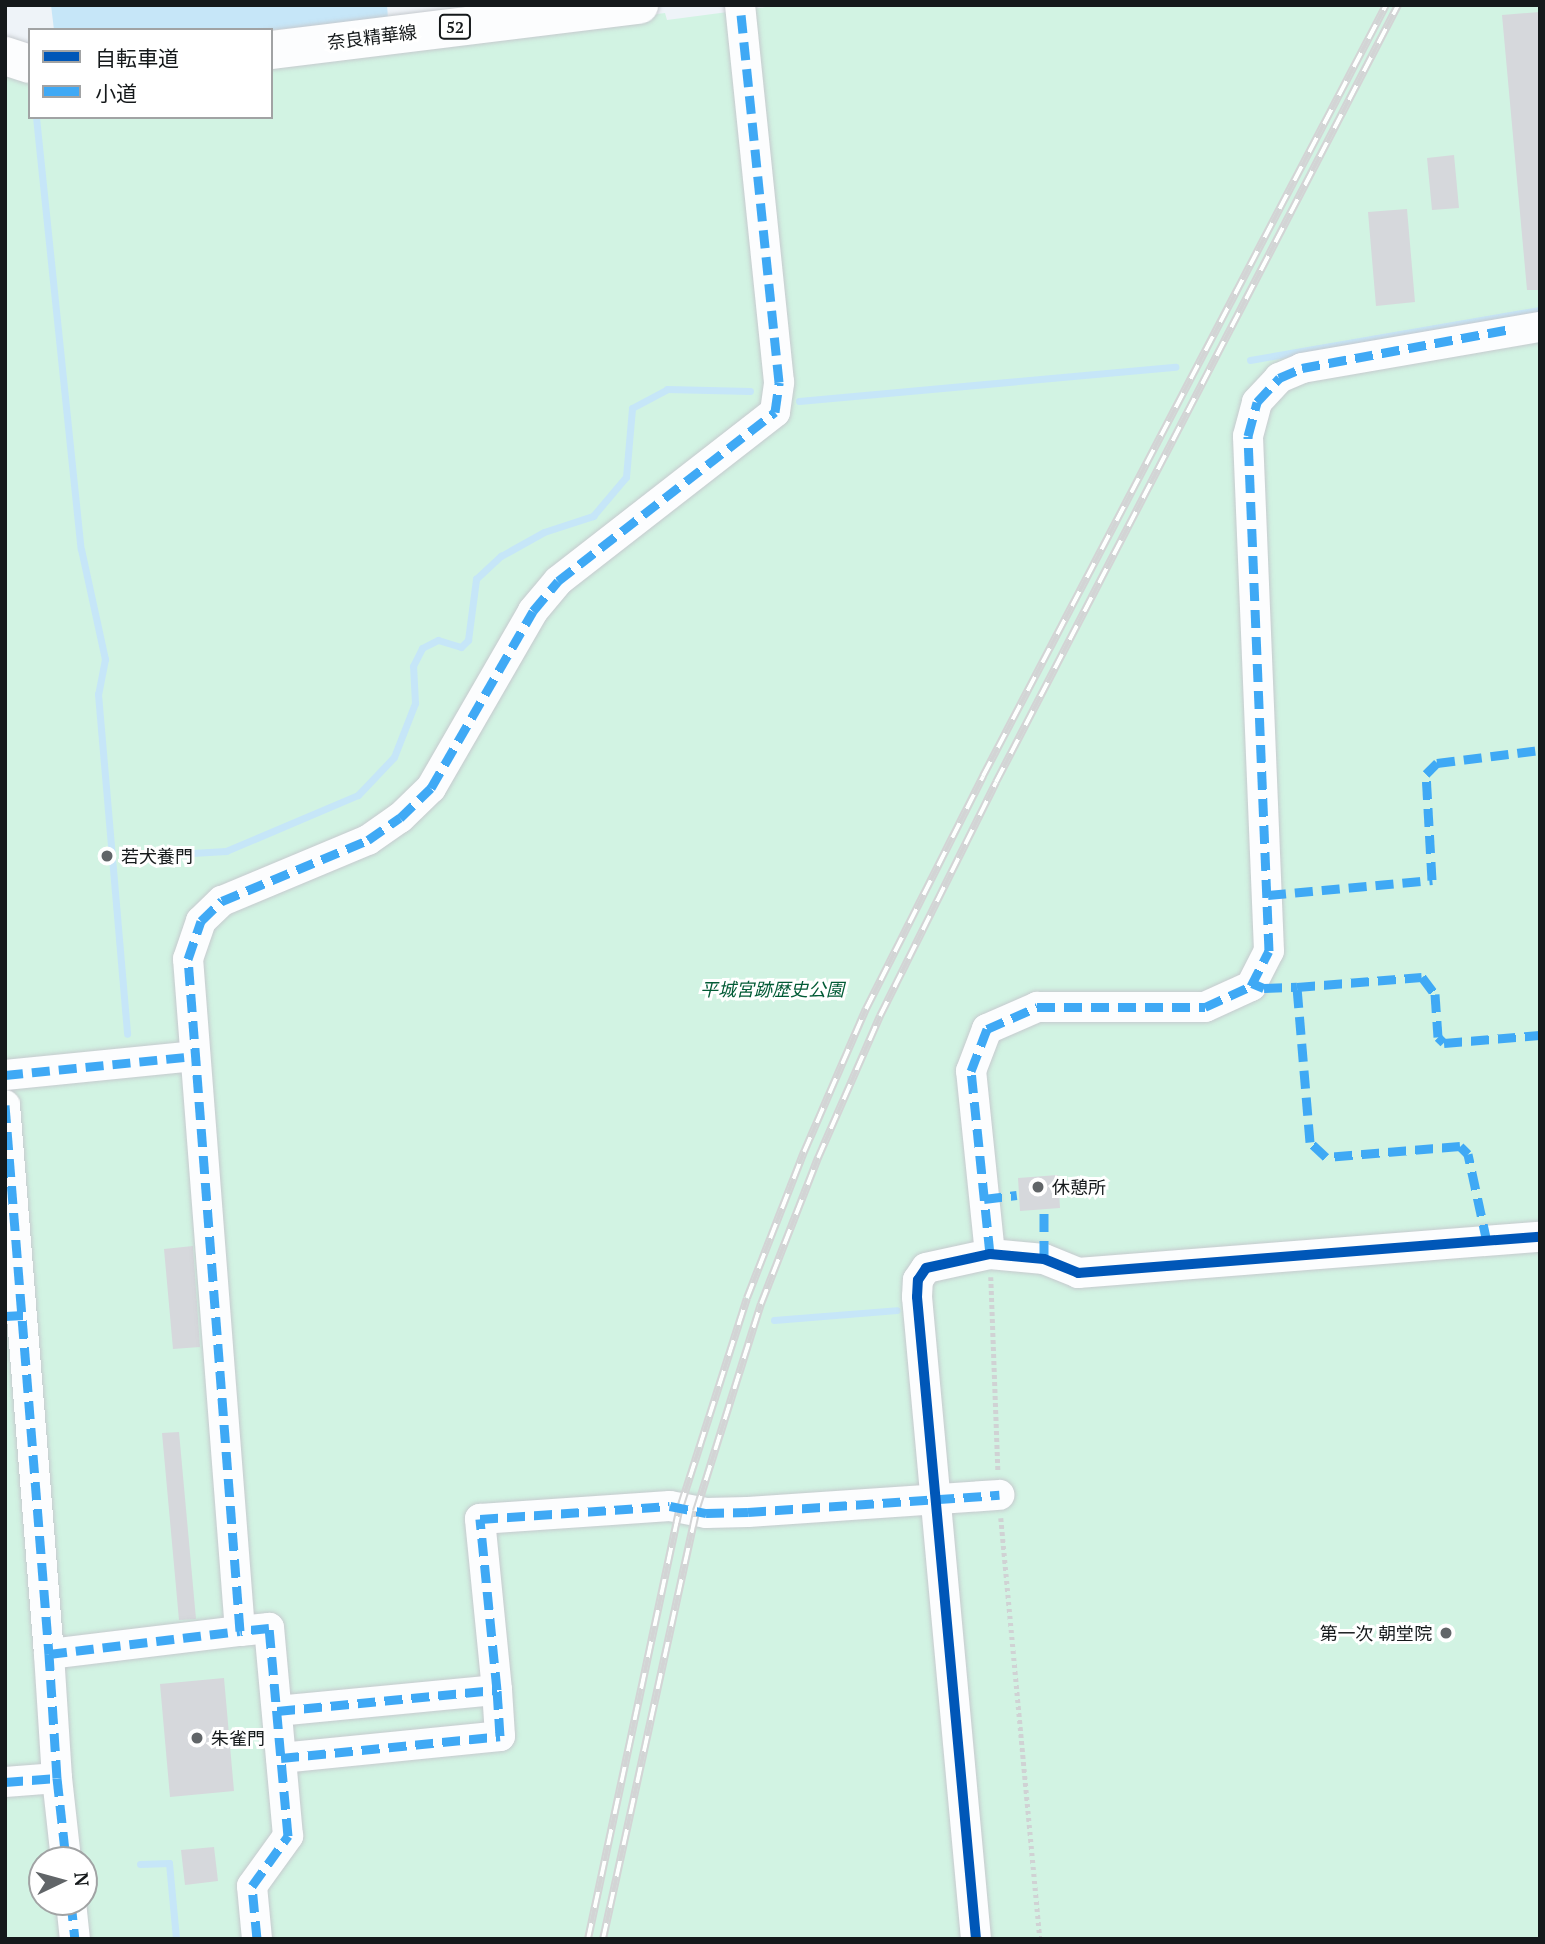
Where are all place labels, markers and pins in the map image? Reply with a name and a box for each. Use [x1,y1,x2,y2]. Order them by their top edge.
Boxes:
place label: 若犬養門 [121,845,193,867]
marker: 若犬養門 [99,848,115,864]
place label: 休憩所 [1052,1176,1106,1198]
marker: 休憩所 [1030,1179,1046,1195]
place label: 第一次 朝堂院 [1320,1622,1432,1644]
marker: 第一次 朝堂院 [1438,1625,1454,1641]
place label: 朱雀門 [211,1727,265,1749]
marker: 朱雀門 [189,1730,205,1746]

